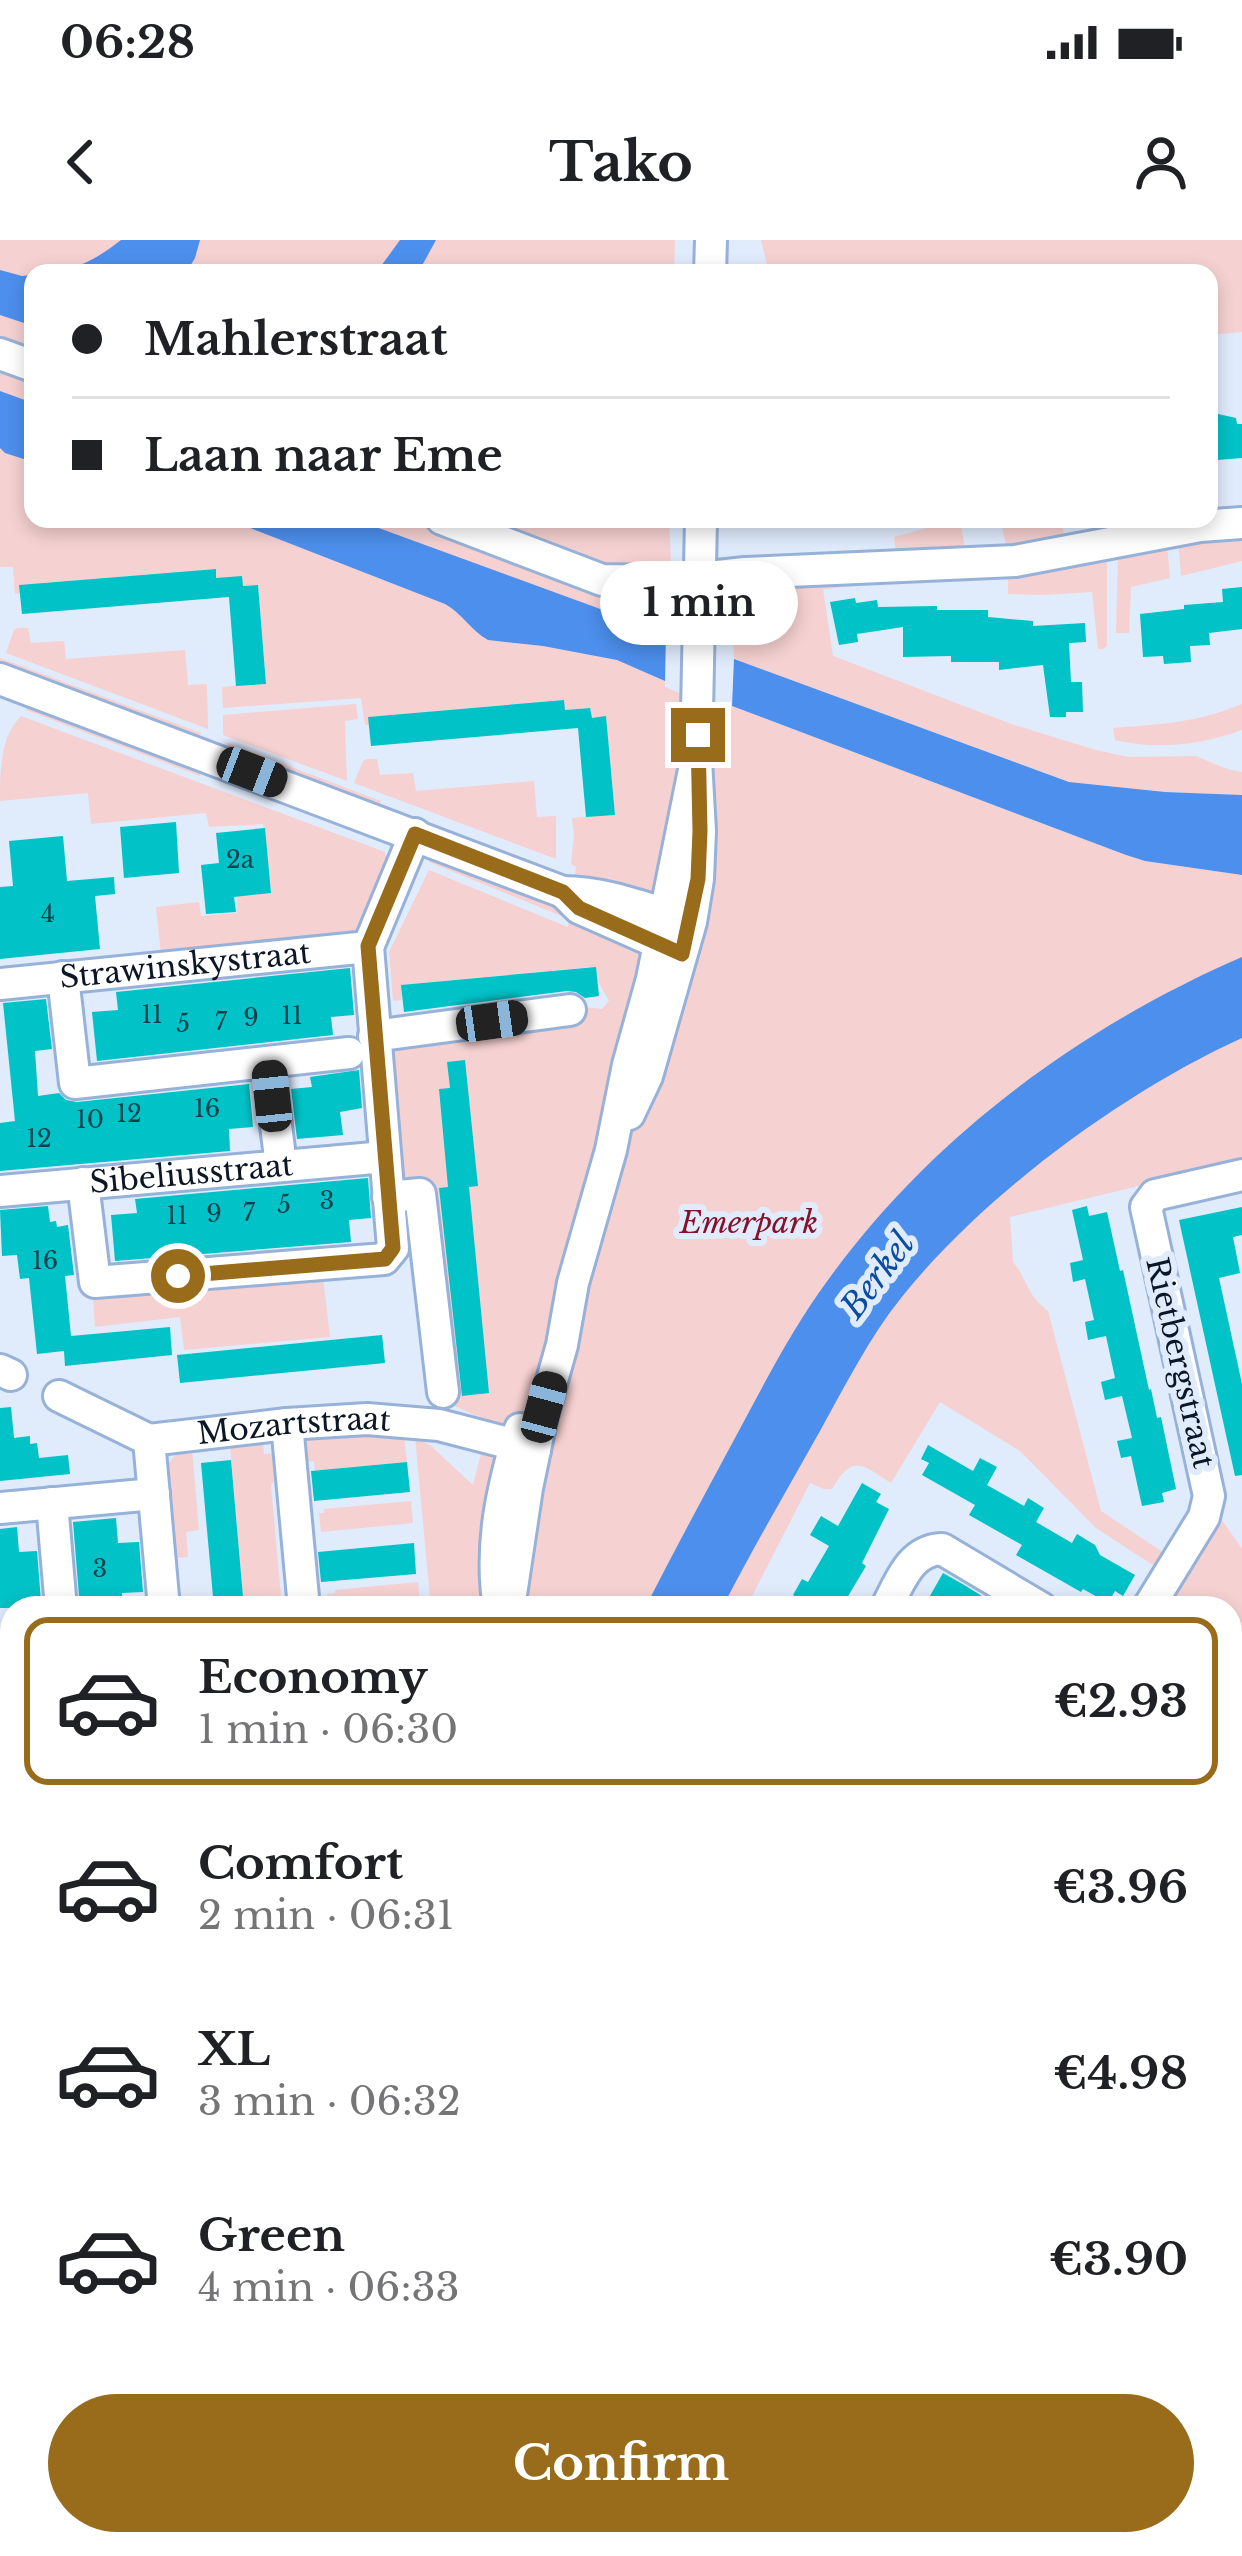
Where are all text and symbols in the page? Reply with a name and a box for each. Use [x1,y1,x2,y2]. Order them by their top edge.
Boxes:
text: 06:28 [60,14,195,70]
icon: back [48,129,114,195]
text: Tako [549,129,693,196]
icon: person [1128,129,1194,195]
text: Mahlerstraat [144,311,448,367]
text: Laan naar Eme [144,427,503,483]
callout: 1 min [599,561,797,645]
text: 1 min [643,578,755,627]
route end [671,708,725,762]
car [212,742,292,802]
house number: 2a [226,845,255,874]
house number: 4 [41,899,55,928]
street label: Strawinskystraat [58,934,313,996]
car [454,998,530,1044]
house number: 11 [141,1000,163,1029]
house number: 11 [281,1001,303,1030]
house number: 9 [243,1003,259,1032]
house number: 7 [215,1007,228,1036]
house number: 5 [176,1009,190,1038]
car [250,1058,294,1134]
house number: 16 [194,1094,220,1123]
house number: 12 [116,1099,142,1128]
house number: 10 [76,1105,104,1134]
house number: 12 [26,1124,52,1153]
street label: Sibeliusstraat [88,1146,295,1201]
house number: 3 [320,1186,334,1215]
house number: 5 [277,1190,291,1219]
house number: 7 [243,1198,256,1227]
house number: 9 [206,1199,222,1228]
house number: 11 [166,1201,188,1230]
park label: Emerpark [679,1204,818,1241]
water label: Berkel [831,1224,923,1327]
house number: 16 [32,1246,58,1275]
route start [151,1249,205,1303]
street label: Rietbergstraat [1138,1254,1223,1473]
car [517,1368,571,1446]
street label: Mozartstraat [195,1400,393,1452]
house number: 3 [93,1554,107,1583]
icon: car [54,1647,162,1755]
text: Economy [198,1649,428,1705]
text: €2.93 [1054,1673,1188,1729]
text: 1 min · 06:30 [198,1705,458,1754]
icon: car [54,1833,162,1941]
text: Comfort [198,1835,403,1891]
text: €3.96 [1053,1859,1188,1915]
text: 2 min · 06:31 [198,1891,454,1940]
icon: car [54,2019,162,2127]
text: XL [198,2021,270,2077]
text: €4.98 [1053,2045,1188,2101]
text: 3 min · 06:32 [198,2077,461,2126]
icon: car [54,2205,162,2313]
text: Green [198,2207,345,2263]
text: €3.90 [1049,2231,1188,2287]
text: 4 min · 06:33 [198,2263,460,2312]
button: Confirm [48,2394,1194,2532]

